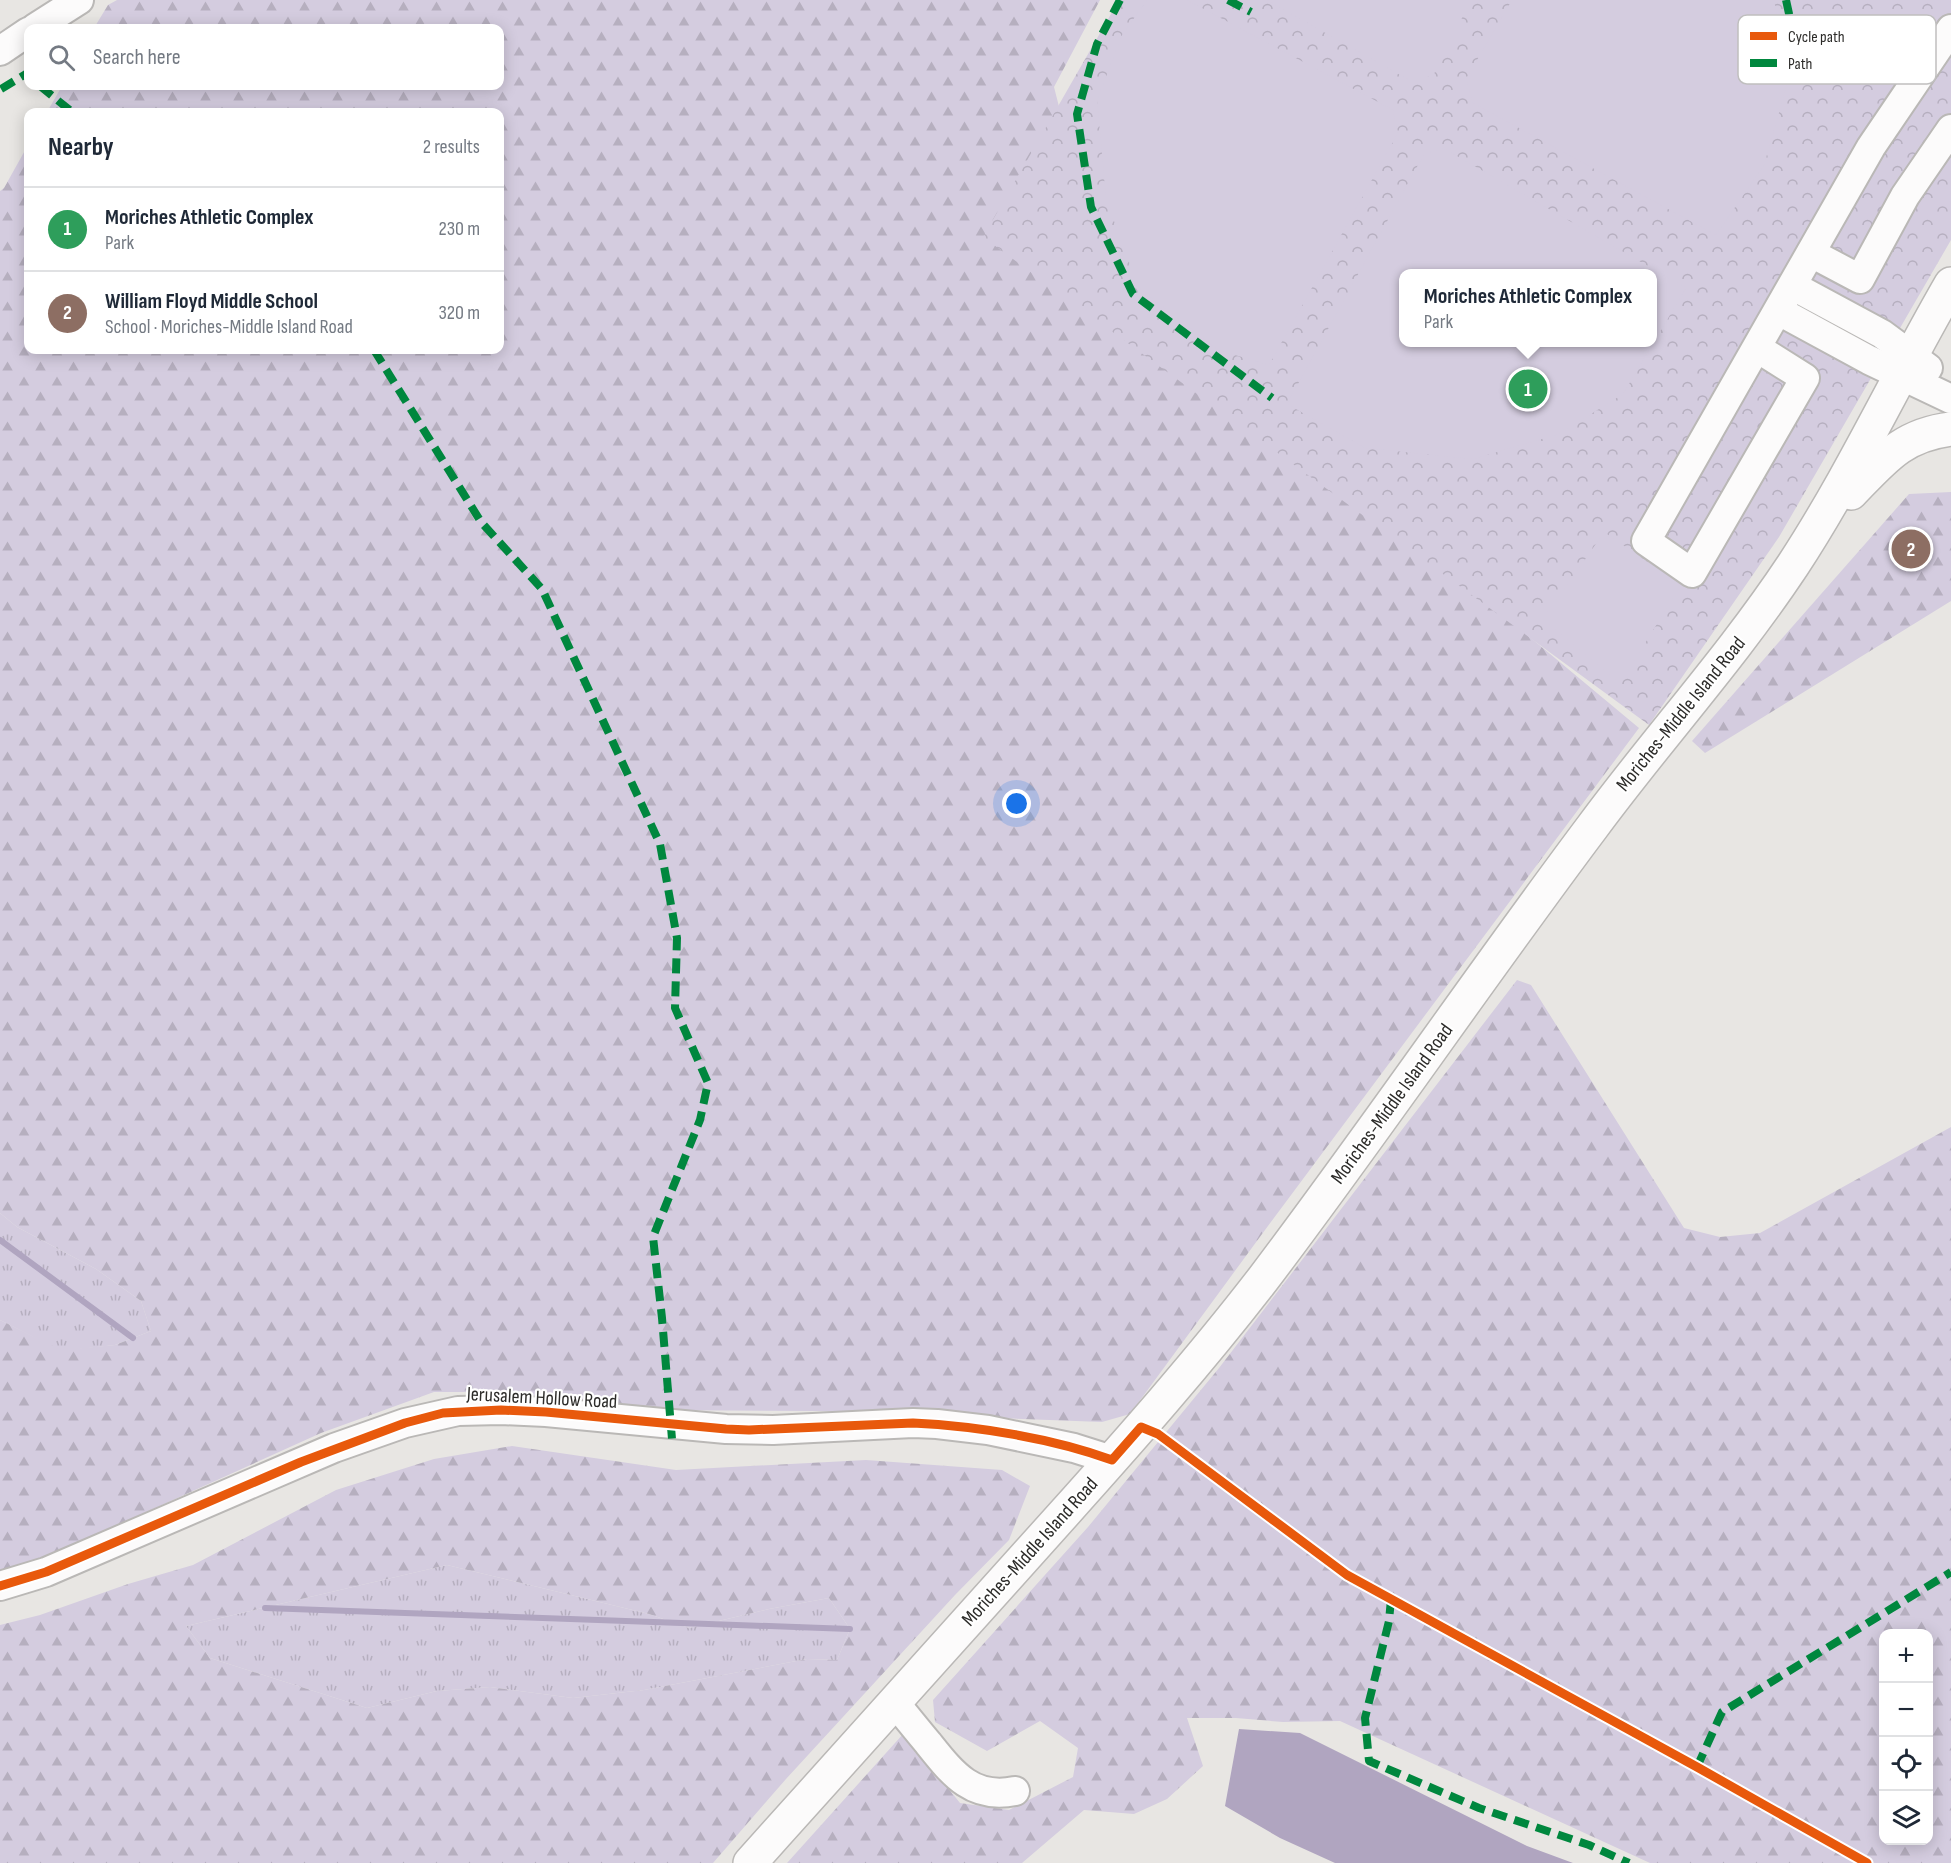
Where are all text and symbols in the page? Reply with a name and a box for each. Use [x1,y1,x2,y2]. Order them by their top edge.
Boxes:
legend [1738,15,1936,84]
search box [24,24,504,90]
text: Cycle path [1788,28,1845,47]
icon: search [45,41,78,74]
text: Search here [93,44,180,71]
text: Path [1788,55,1812,74]
text: Nearby [48,132,114,163]
text: 2 results [423,135,480,159]
text: Moriches Athletic Complex [105,204,313,231]
text: 1 [64,217,71,241]
text: 230 m [438,217,480,241]
text: Park [105,231,134,255]
popup [1399,269,1657,347]
text: Moriches Athletic Complex [1424,283,1632,310]
text: William Floyd Middle School [105,288,318,315]
text: 2 [63,301,72,325]
text: 320 m [438,301,480,325]
text: Park [1424,310,1453,334]
text: School · Moriches-Middle Island Road [105,315,353,339]
pin: 1 [1508,366,1547,412]
pin: 2 [1892,526,1930,572]
street label: Moriches-Middle Island Road [1611,632,1751,796]
your location [1002,789,1031,818]
street label: Moriches-Middle Island Road [1326,1019,1458,1189]
street label: Jerusalem Hollow Road [465,1382,618,1414]
street label: Moriches-Middle Island Road [957,1473,1103,1631]
map controls [1879,1629,1933,1845]
button: + [1879,1629,1933,1683]
button: − [1879,1683,1933,1737]
button: locate [1879,1737,1933,1791]
button: layers [1879,1791,1933,1845]

